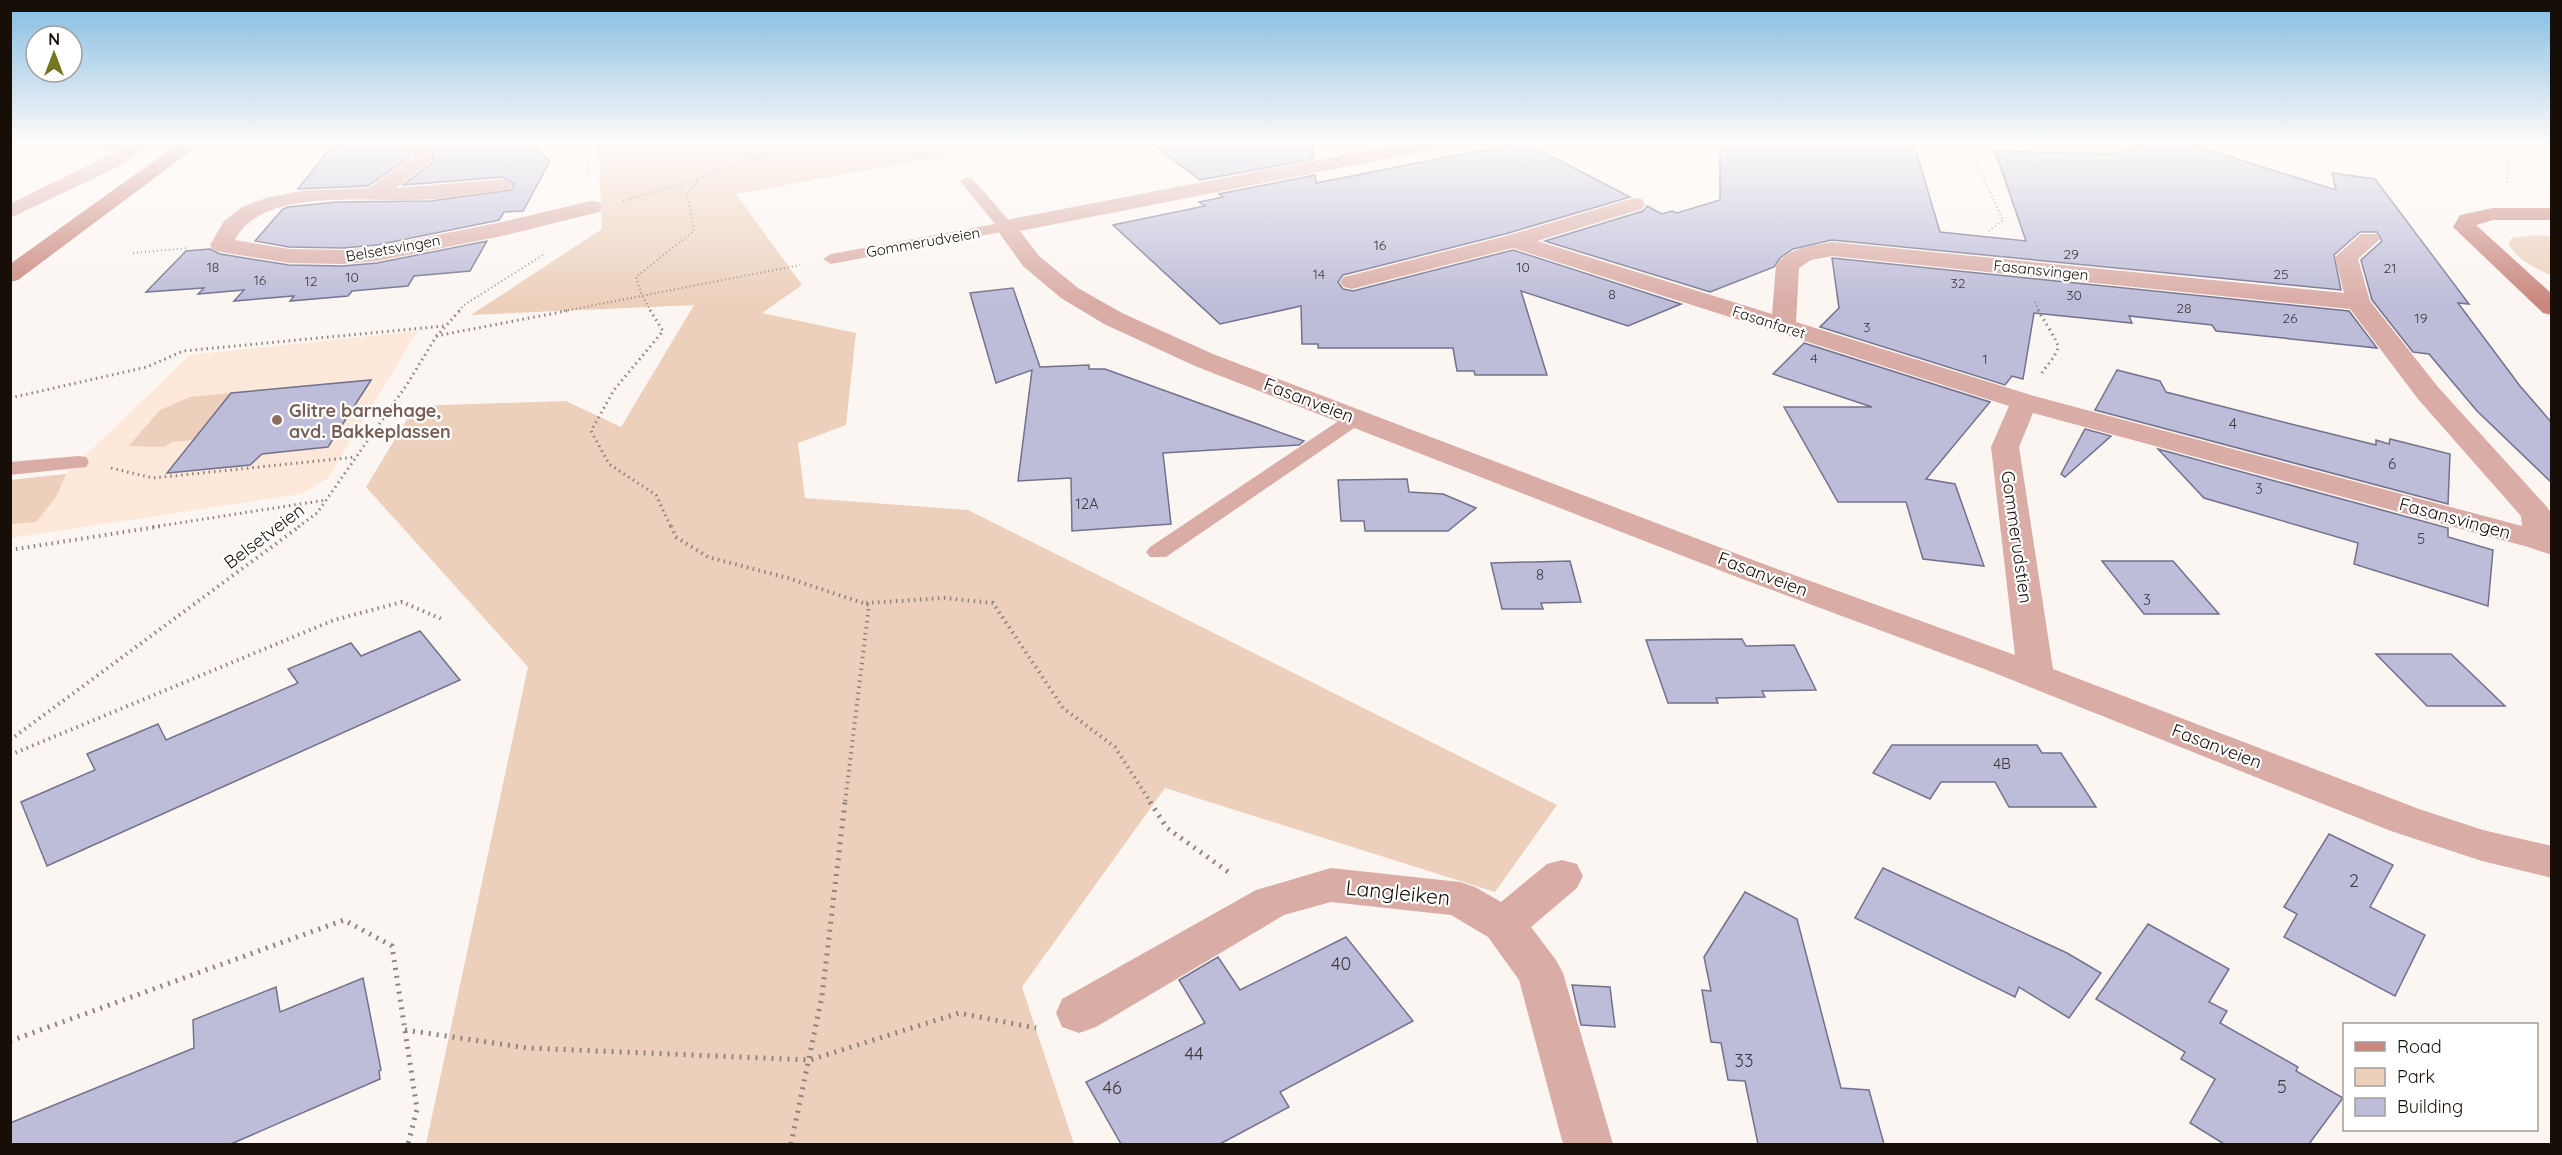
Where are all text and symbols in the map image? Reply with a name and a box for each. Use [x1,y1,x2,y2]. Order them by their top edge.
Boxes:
north arrow [24,24,84,84]
text: N [48,29,60,49]
street label: Gommerudveien [865,223,981,261]
street label: Belsetsvingen [344,230,442,266]
house number: 16 [1374,236,1387,254]
house number: 29 [2063,245,2079,263]
street label: Fasansvingen [1993,256,2089,284]
house number: 18 [207,258,219,276]
house number: 10 [1516,258,1530,276]
house number: 21 [2384,259,2396,277]
house number: 14 [1313,265,1325,283]
house number: 25 [2273,265,2289,283]
house number: 10 [345,268,359,286]
house number: 16 [254,271,267,289]
house number: 12 [305,272,318,290]
house number: 32 [1950,274,1966,292]
house number: 8 [1608,285,1616,303]
house number: 30 [2066,286,2082,304]
house number: 28 [2176,299,2192,317]
street label: Fasanfaret [1730,301,1808,343]
house number: 26 [2282,309,2298,327]
house number: 19 [2415,309,2428,327]
house number: 3 [1863,318,1871,336]
house number: 4 [1810,349,1818,367]
house number: 1 [1982,350,1988,368]
street label: Fasanveien [1261,372,1357,428]
place label: Glitre barnehage, avd. Bakkeplassen [289,399,451,443]
marker: Glitre barnehage, avd. Bakkeplassen [270,413,284,427]
house number: 4 [2229,414,2237,433]
house number: 6 [2388,454,2396,473]
street label: Gommerudstien [1996,469,2038,605]
house number: 3 [2255,479,2263,498]
street label: Fasansvingen [2397,492,2513,544]
house number: 12A [1075,494,1099,513]
street label: Belsetveien [219,498,309,574]
house number: 5 [2417,529,2425,548]
street label: Fasanveien [1715,546,1811,602]
house number: 8 [1536,565,1544,584]
house number: 3 [2143,590,2151,609]
street label: Fasanveien [2169,718,2265,774]
house number: 4B [1993,754,2011,773]
house number: 2 [2349,869,2359,892]
street label: Langleiken [1344,874,1452,910]
house number: 40 [1331,952,1351,975]
legend [2343,1023,2538,1131]
text: Road [2397,1035,2442,1058]
house number: 44 [1185,1042,1203,1065]
house number: 33 [1735,1049,1753,1072]
text: Park [2397,1065,2435,1088]
house number: 5 [2277,1075,2287,1098]
house number: 46 [1102,1076,1122,1099]
text: Building [2397,1095,2463,1118]

